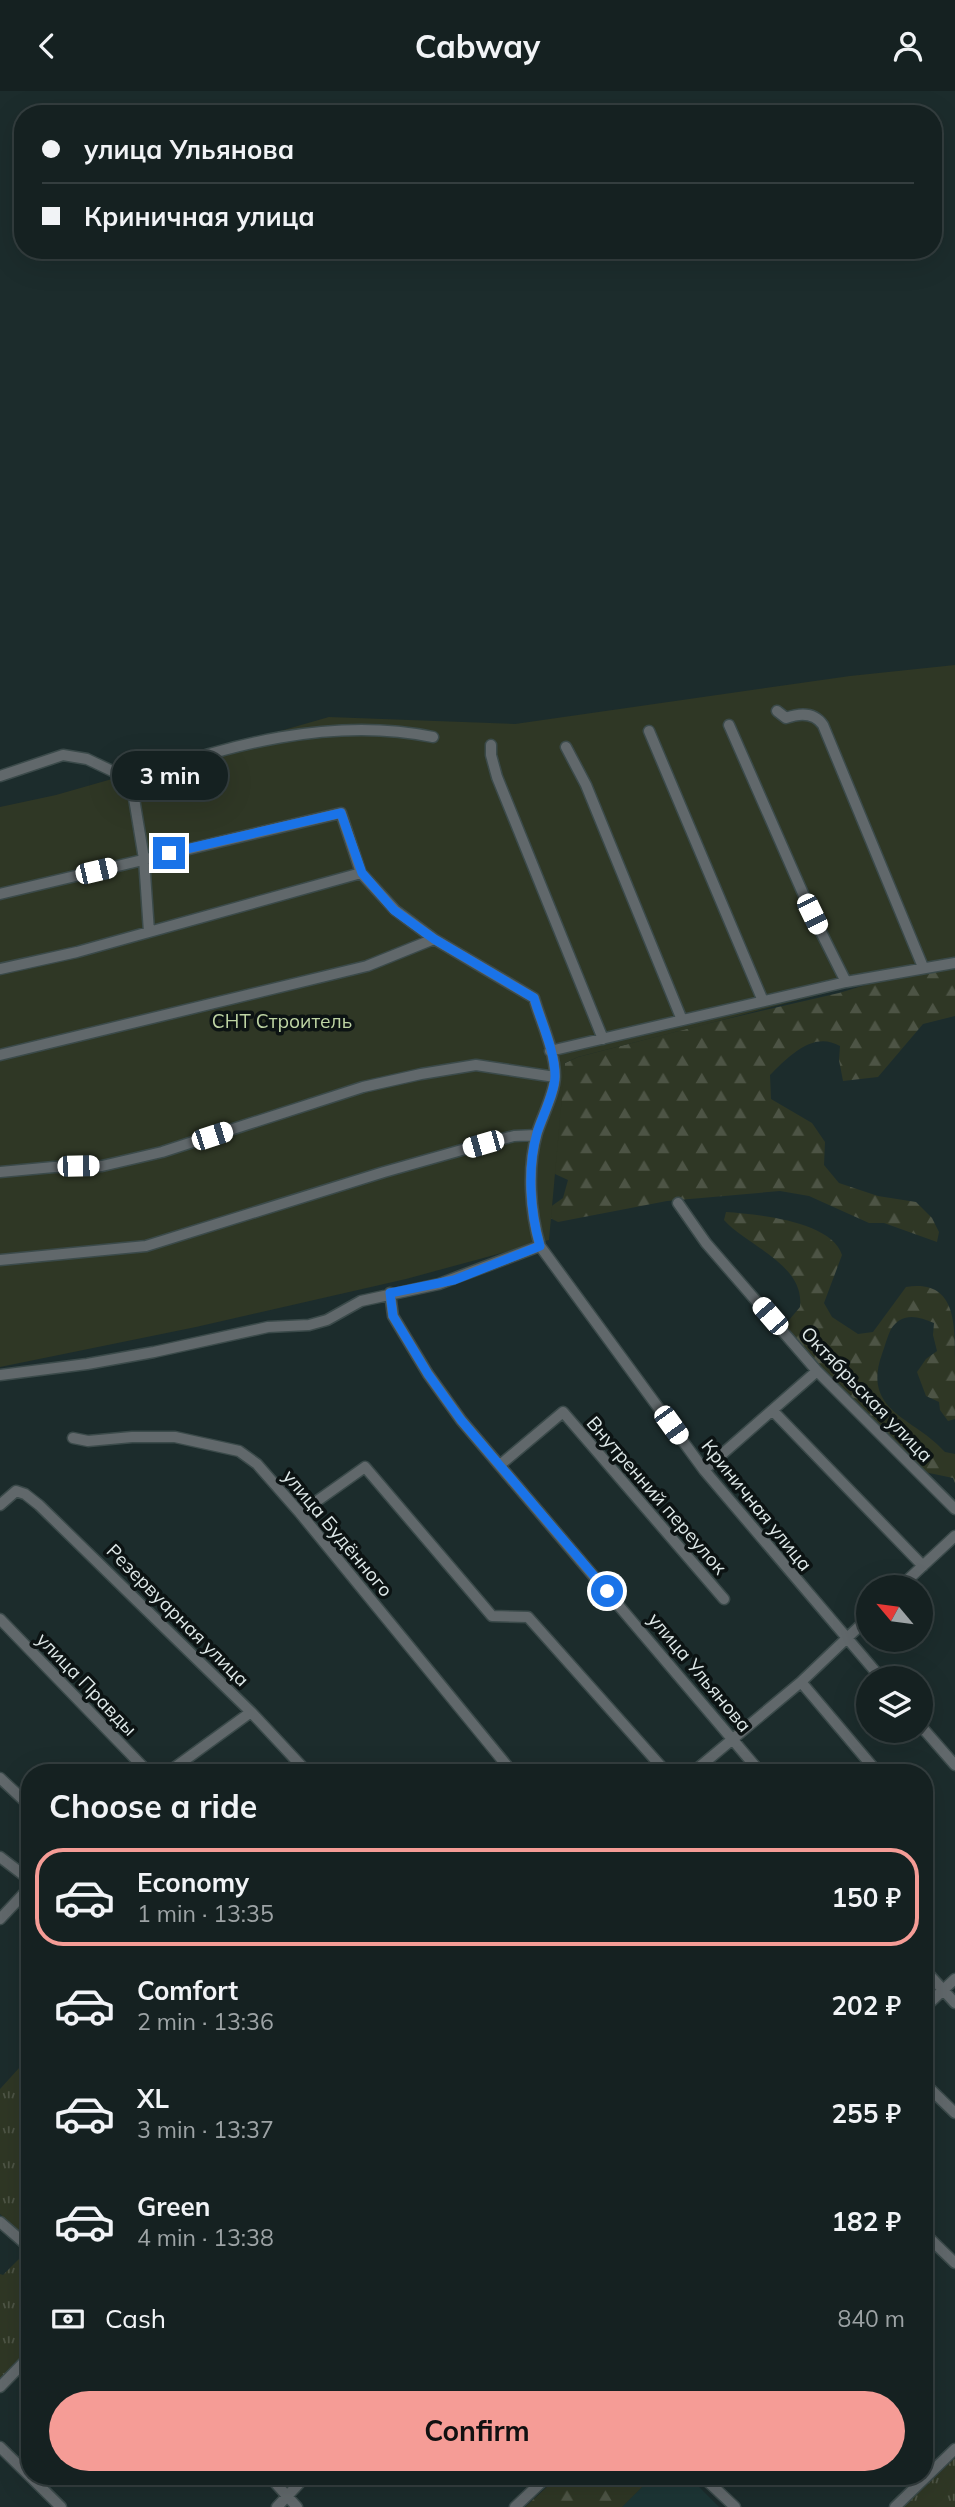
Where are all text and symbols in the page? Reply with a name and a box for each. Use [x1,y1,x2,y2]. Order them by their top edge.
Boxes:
text: Cabway [415,26,540,66]
icon: back [28,27,66,65]
icon: person [889,27,927,65]
text: улица Ульянова [84,133,294,166]
text: Криничная улица [84,200,315,233]
callout: 3 min [111,751,227,801]
text: 3 min [140,761,200,790]
route end [153,837,185,869]
car [74,856,119,886]
car [794,891,831,937]
park label: СНТ Строитель [212,1009,352,1033]
car [189,1120,236,1152]
car [460,1128,507,1160]
car [57,1155,100,1177]
car [749,1293,792,1339]
street label: Октябрьская улица [796,1321,938,1467]
car [651,1402,692,1448]
street label: Внутренний переулок [582,1411,733,1580]
street label: Криничная улица [697,1434,817,1576]
street label: улица Будённого [278,1465,398,1601]
street label: Резервуарная улица [102,1539,254,1691]
route start [591,1575,623,1607]
north arrow [856,1575,933,1652]
map controls [856,1575,933,1743]
street label: улица Ульянова [643,1608,757,1736]
street label: улица Правды [32,1627,142,1741]
button: layers [856,1666,933,1743]
text: Choose a ride [49,1786,257,1826]
icon: car [53,1866,116,1929]
text: Economy [137,1866,249,1899]
text: 150 ₽ [831,1881,901,1914]
text: 1 min · 13:35 [137,1899,274,1928]
icon: car [53,1974,116,2037]
text: Comfort [137,1974,238,2007]
text: 202 ₽ [831,1989,901,2022]
text: 2 min · 13:36 [137,2007,274,2036]
icon: car [53,2082,116,2145]
text: XL [137,2082,169,2115]
text: 255 ₽ [831,2097,901,2130]
text: 3 min · 13:37 [137,2115,274,2144]
icon: car [53,2190,116,2253]
text: Green [137,2190,210,2223]
text: 182 ₽ [831,2205,901,2238]
text: 4 min · 13:38 [137,2223,274,2252]
icon: cash [49,2300,87,2338]
text: Cash [105,2302,166,2335]
text: 840 m [837,2304,905,2333]
button: Confirm [49,2391,905,2471]

